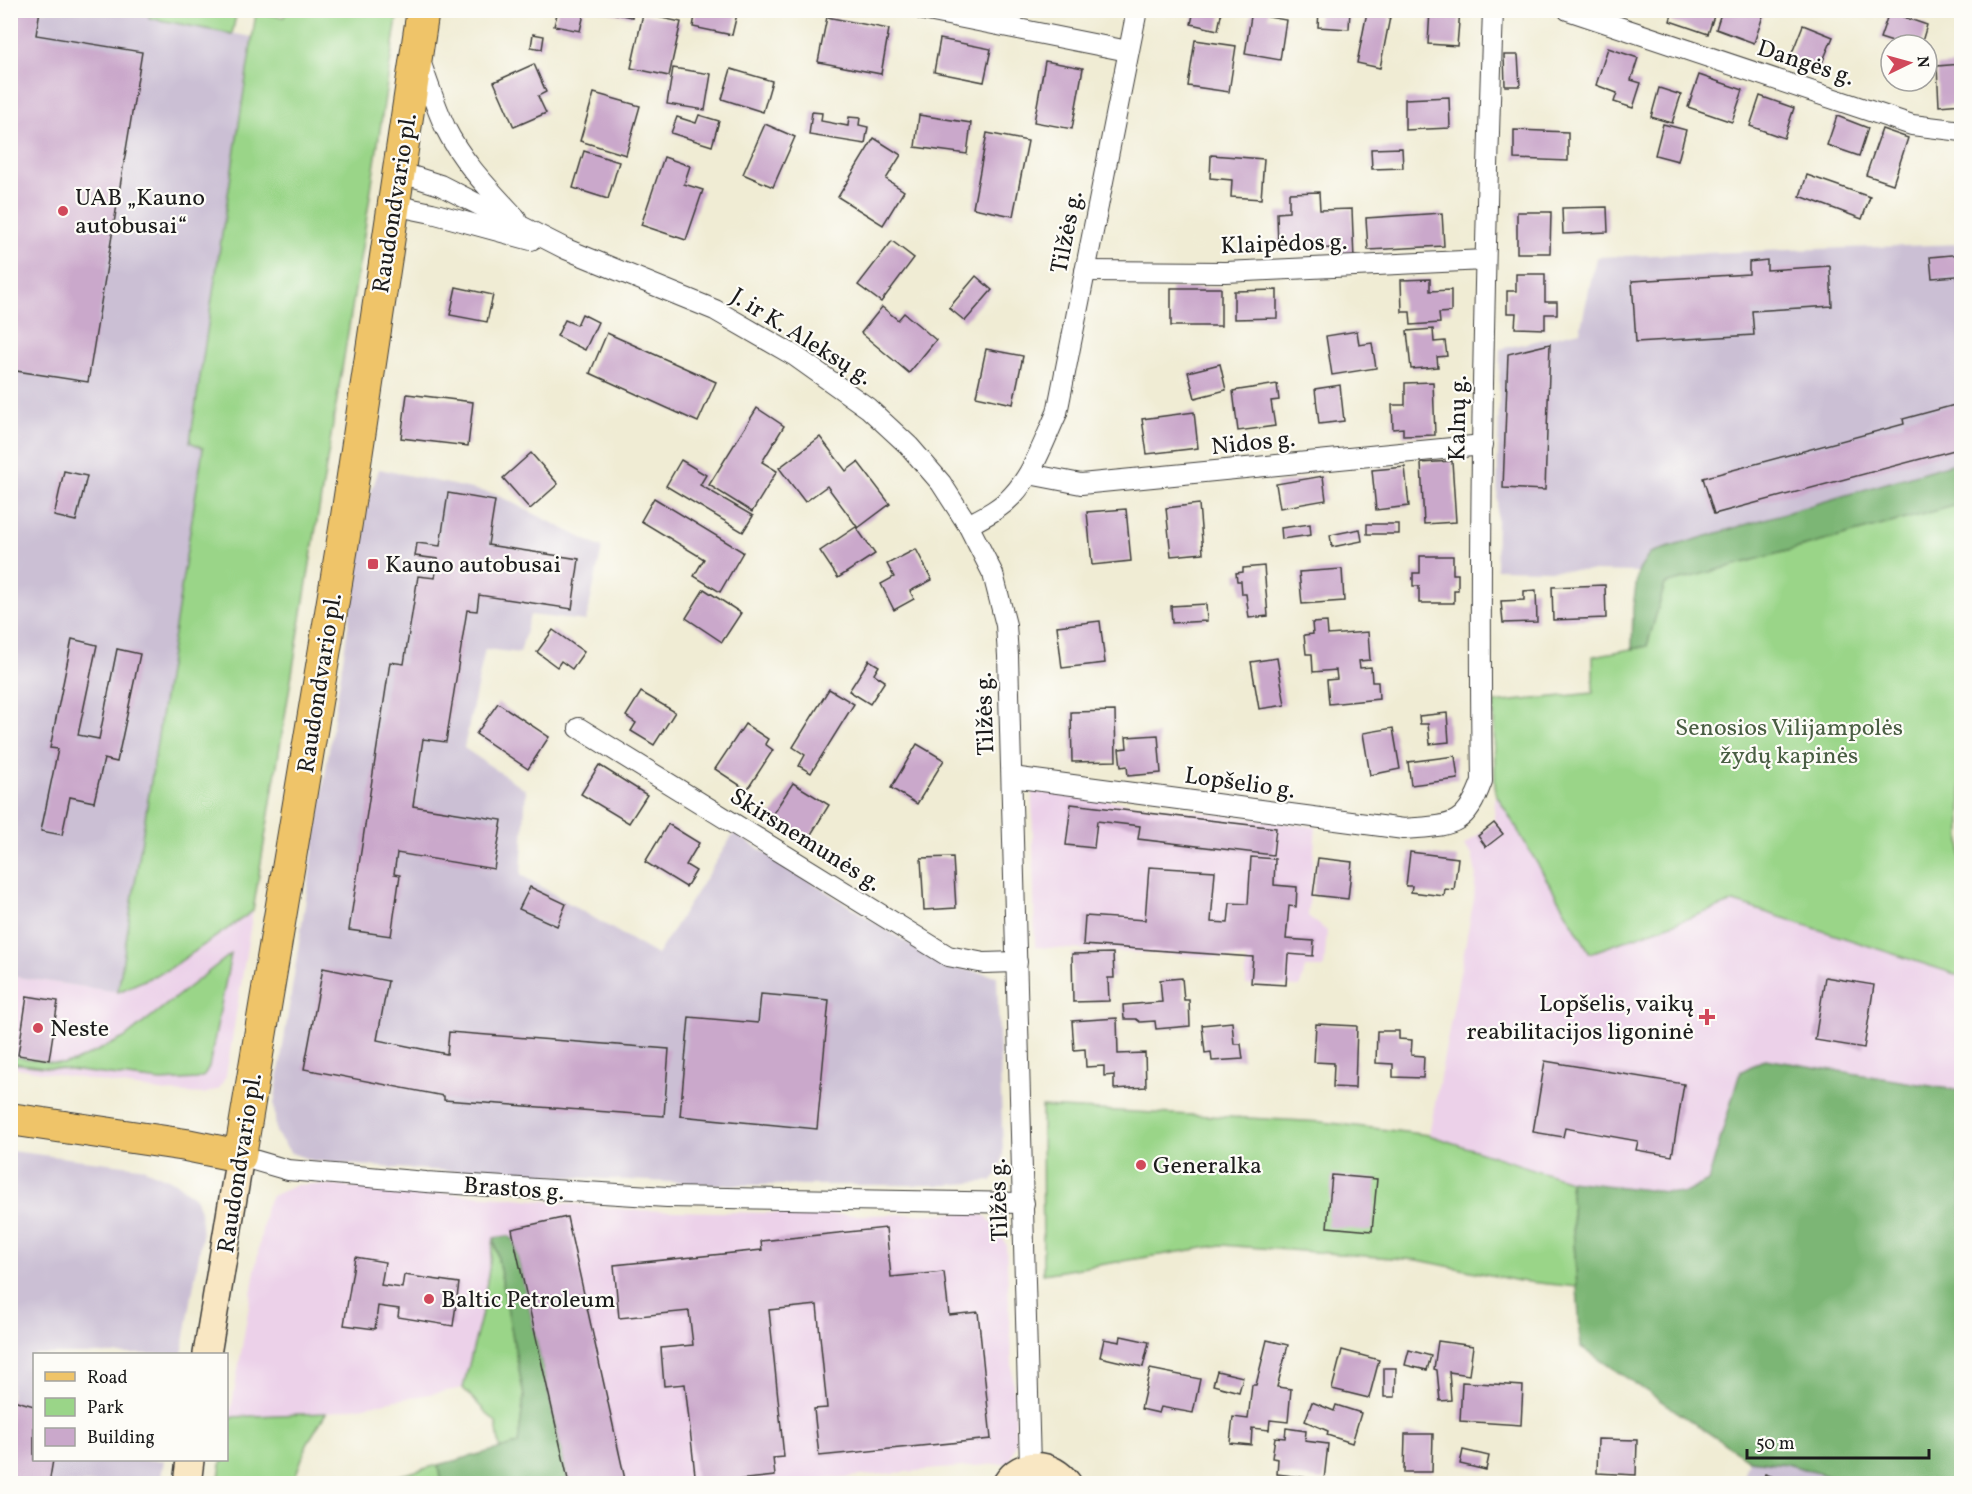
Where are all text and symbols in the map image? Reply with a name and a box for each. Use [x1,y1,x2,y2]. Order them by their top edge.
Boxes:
street label: Dangės g. [1752,32,1858,96]
north arrow [1879,33,1939,93]
text: N [1910,55,1933,69]
street label: Raudondvario pl. [365,111,427,296]
place label: UAB „Kauno autobusai“ [75,182,205,244]
street label: Tilžės g. [1043,188,1093,277]
marker: UAB „Kauno autobusai“ [56,204,70,218]
street label: Klaipėdos g. [1220,226,1348,264]
street label: J. ir K. Aleksų g. [723,280,878,395]
street label: Kalnų g. [1441,375,1477,461]
street label: Nidos g. [1209,423,1297,465]
place label: Kauno autobusai [385,549,561,583]
marker: Kauno autobusai [366,557,380,571]
street label: Raudondvario pl. [290,591,352,776]
street label: Tilžės g. [968,672,1004,756]
park label: Senosios Vilijampolės žydų kapinės [1675,712,1903,774]
street label: Lopšelio g. [1182,759,1297,809]
street label: Skirsnemunės g. [723,780,887,901]
place label: Lopšelis, vaikų reabilitacijos ligoninė [1466,988,1694,1050]
marker: Lopšelis, vaikų reabilitacijos ligoninė [1698,1008,1716,1026]
place label: Neste [50,1013,109,1047]
marker: Neste [31,1021,45,1035]
street label: Raudondvario pl. [210,1071,272,1256]
place label: Generalka [1153,1150,1262,1184]
street label: Tilžės g. [982,1158,1018,1242]
marker: Generalka [1134,1158,1148,1172]
street label: Brastos g. [462,1170,566,1210]
place label: Baltic Petroleum [441,1284,615,1318]
marker: Baltic Petroleum [422,1292,436,1306]
legend [33,1353,228,1461]
text: Road [87,1366,128,1391]
text: Park [87,1396,124,1421]
scale bar [1747,1422,1928,1460]
text: Building [87,1426,155,1451]
text: 50 m [1756,1432,1795,1457]

